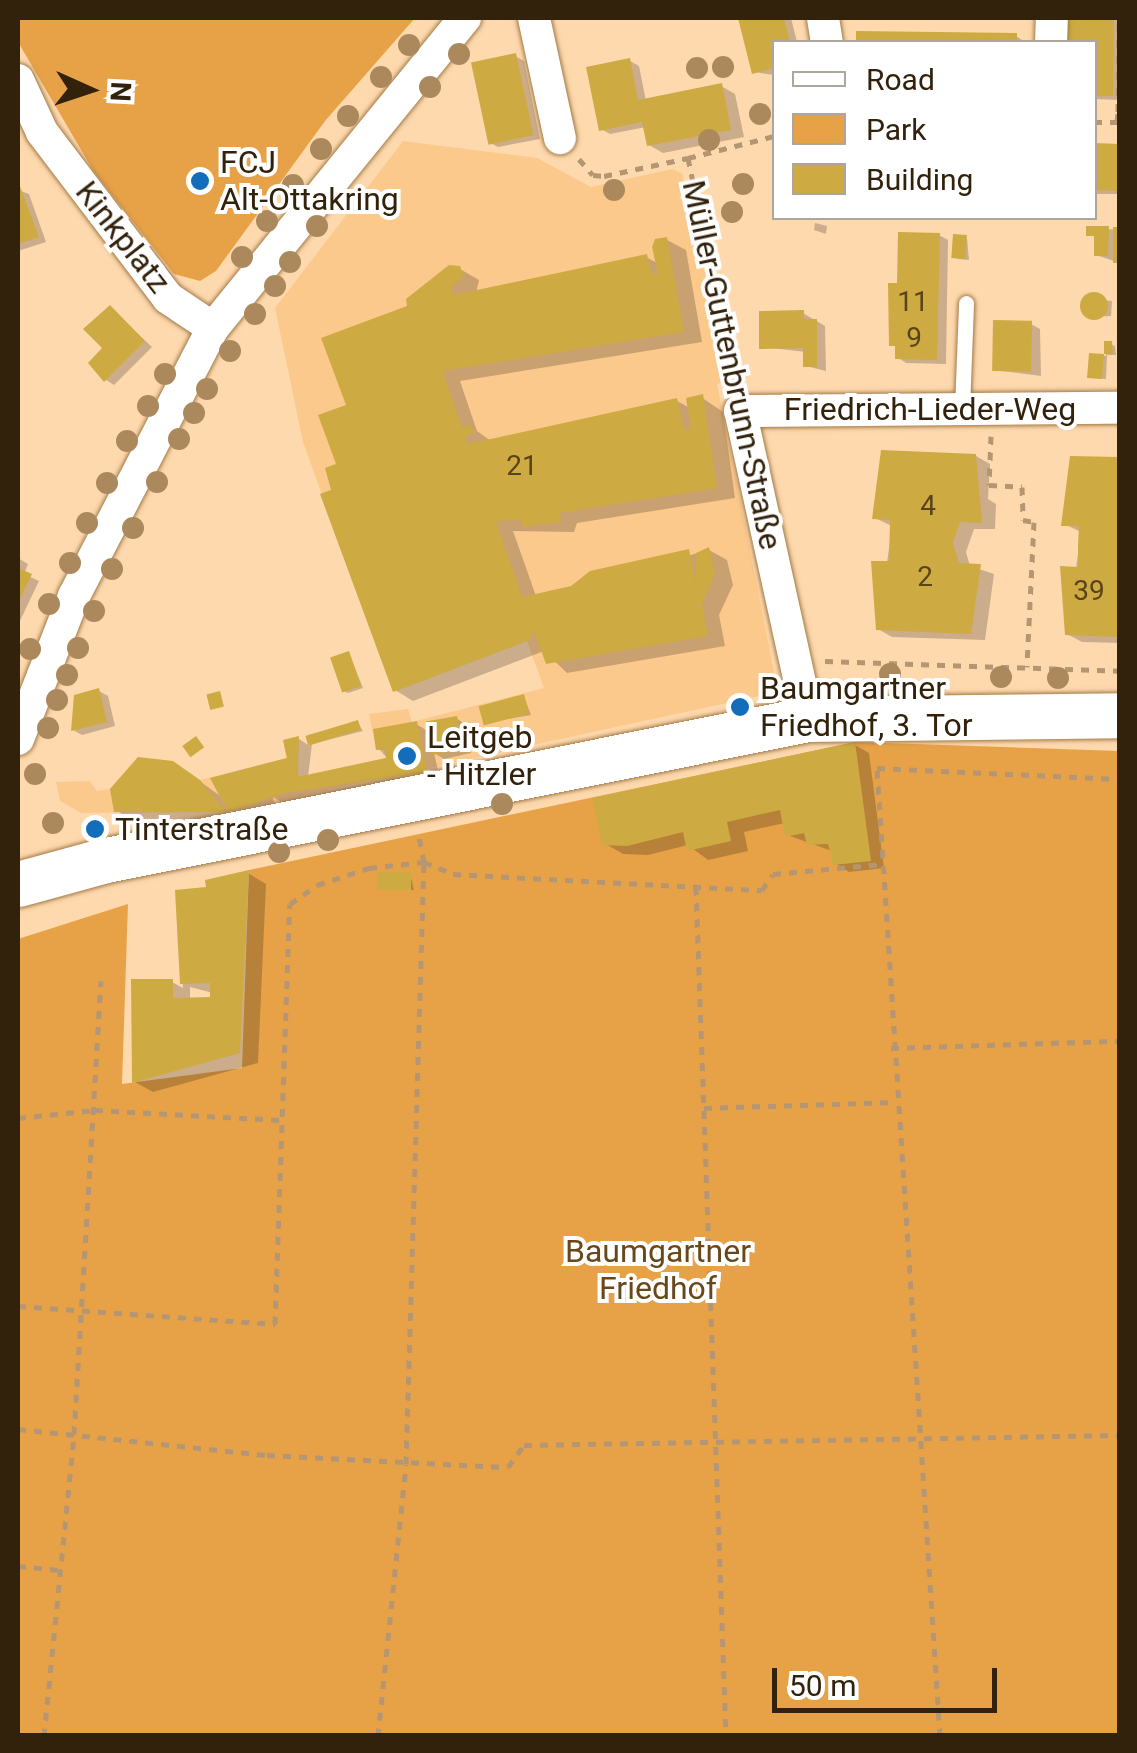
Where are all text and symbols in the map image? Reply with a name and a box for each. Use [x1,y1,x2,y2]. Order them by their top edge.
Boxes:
north arrow [40,40,140,140]
legend [772,40,1097,220]
text: Road [866,62,935,97]
text: N [103,81,137,102]
text: Park [866,112,926,147]
place label: FCJ Alt-Ottakring [220,144,399,219]
text: Building [866,162,973,197]
marker: FCJ Alt-Ottakring [189,170,211,192]
street label: Kinkplatz [67,173,179,301]
street label: Müller-Guttenbrunn-Straße [674,177,790,553]
house number: 11 [897,285,929,319]
house number: 9 [906,321,922,355]
street label: Friedrich-Lieder-Weg [784,390,1076,428]
house number: 21 [506,449,538,483]
house number: 4 [920,489,936,523]
house number: 2 [917,560,933,594]
house number: 39 [1073,574,1105,608]
place label: Baumgartner Friedhof, 3. Tor [760,670,973,745]
marker: Baumgartner Friedhof, 3. Tor [729,696,751,718]
place label: Leitgeb - Hitzler [427,719,536,794]
marker: Leitgeb - Hitzler [396,745,418,767]
place label: Tinterstraße [115,810,288,848]
marker: Tinterstraße [84,818,106,840]
park label: Baumgartner Friedhof [565,1233,751,1308]
scale bar [777,1648,1002,1710]
text: 50 m [789,1668,856,1703]

